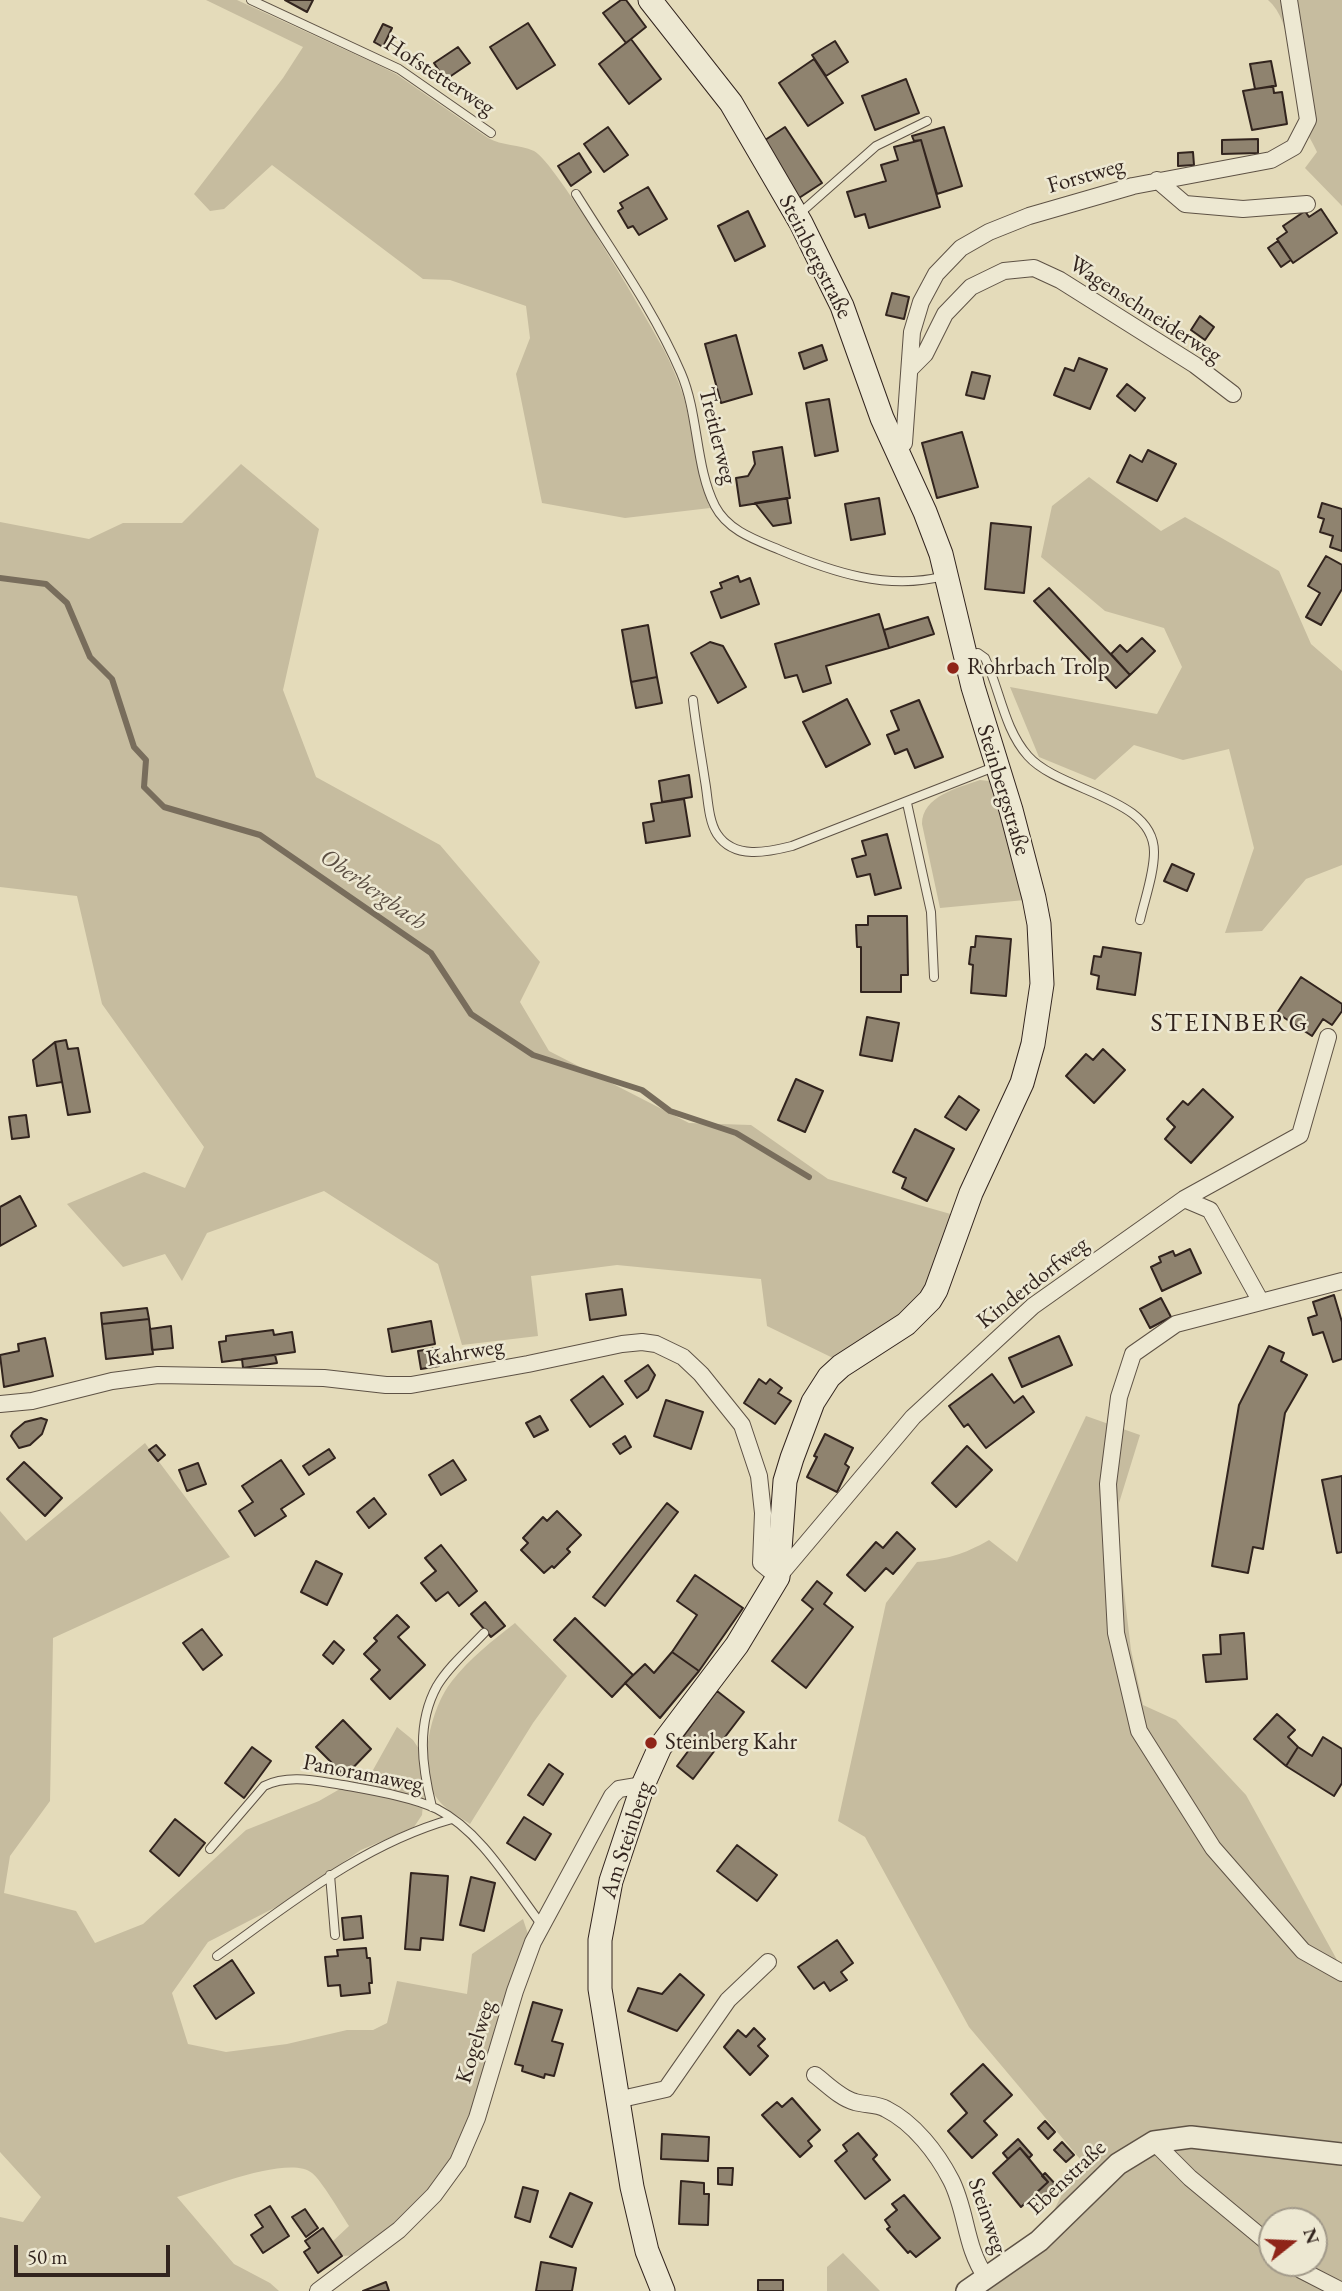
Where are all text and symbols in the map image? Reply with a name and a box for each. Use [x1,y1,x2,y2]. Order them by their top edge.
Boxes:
street label: Hofstetterweg [379,30,499,122]
street label: Forstweg [1044,152,1128,200]
street label: Steinbergstraße [772,190,858,324]
street label: Wagenschneiderweg [1063,250,1227,370]
street label: Treitlerweg [692,385,742,487]
place label: Rohrbach Trolp [967,654,1110,682]
marker: Rohrbach Trolp [945,660,961,676]
street label: Steinbergstraße [970,721,1036,859]
water label: Oberbergbach [314,843,432,937]
district label: STEINBERG [1152,1008,1308,1040]
street label: Kinderdorfweg [972,1231,1094,1335]
street label: Kahrweg [424,1333,506,1373]
place label: Steinberg Kahr [665,1729,797,1757]
marker: Steinberg Kahr [643,1735,659,1751]
street label: Panoramaweg [301,1749,425,1799]
street label: Am Steinberg [595,1778,659,1902]
street label: Kogelweg [450,1997,502,2087]
street label: Ebenstraße [1022,2134,1112,2222]
street label: Steinweg [961,2175,1013,2257]
north arrow [1258,2207,1328,2277]
text: N [1297,2225,1326,2247]
scale bar [18,2232,173,2276]
text: 50 m [27,2243,68,2270]

